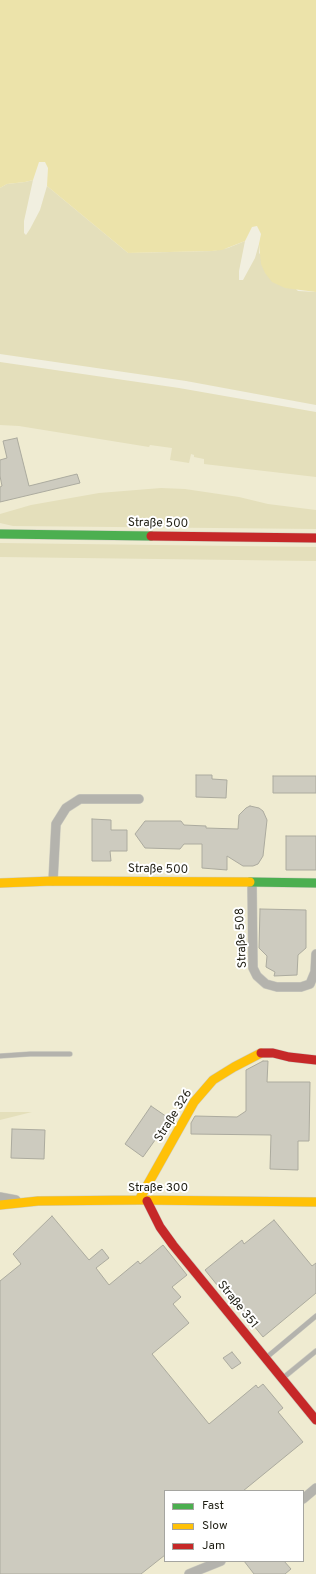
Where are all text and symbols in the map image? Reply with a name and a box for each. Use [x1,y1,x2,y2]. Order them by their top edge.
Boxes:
street label: Straße 500 [128,516,188,532]
street label: Straße 500 [128,862,188,878]
street label: Straße 508 [233,908,251,968]
street label: Straße 326 [152,1087,196,1145]
street label: Straße 300 [128,1182,188,1196]
street label: Straße 351 [213,1278,261,1332]
legend [164,1490,304,1562]
text: Fast [202,1498,224,1514]
text: Slow [202,1518,228,1534]
text: Jam [202,1538,225,1554]

